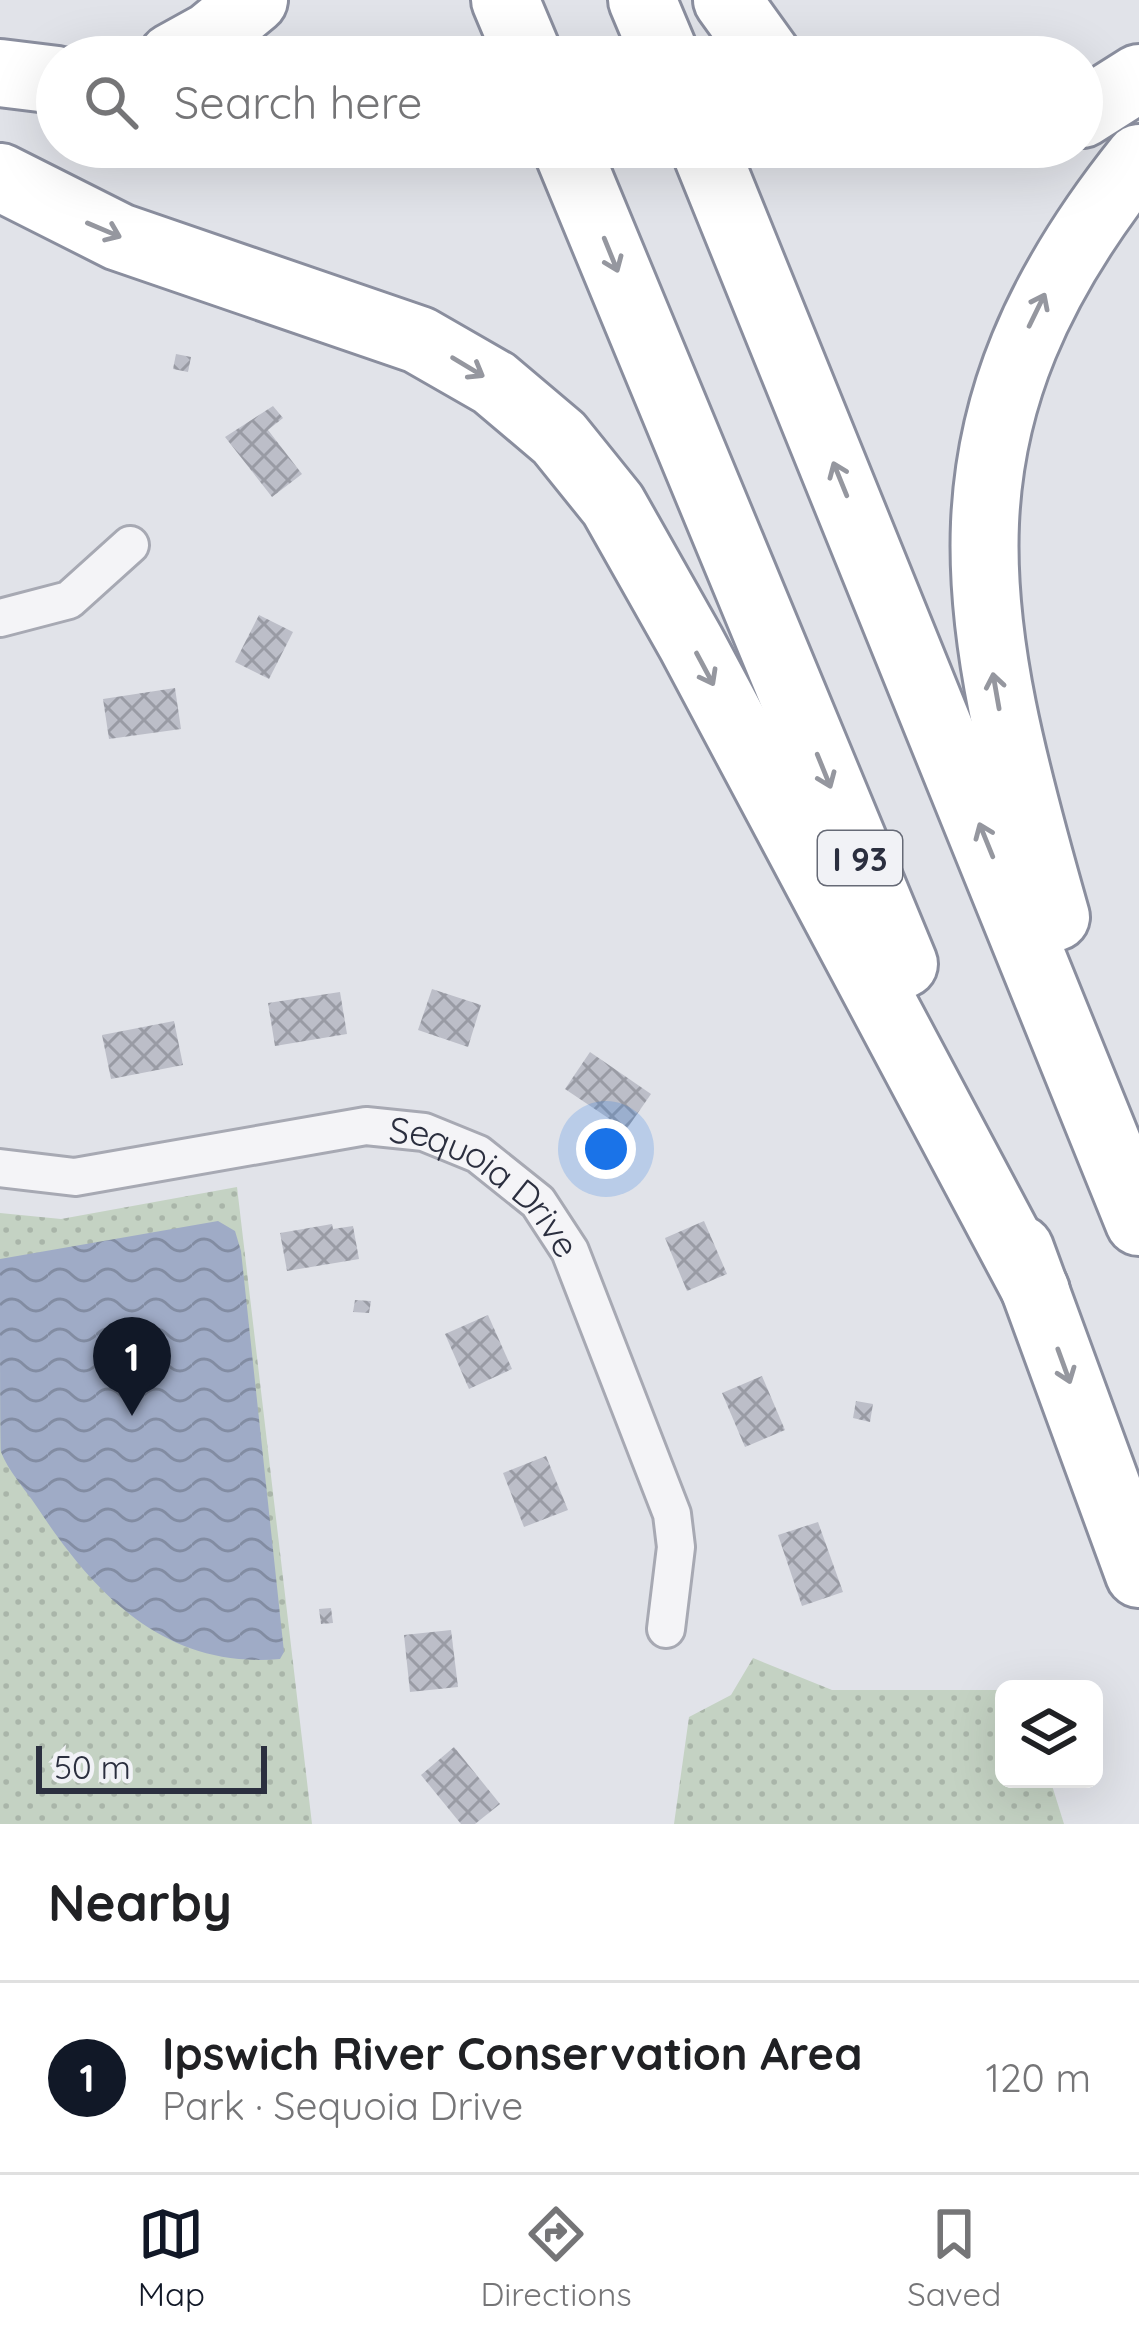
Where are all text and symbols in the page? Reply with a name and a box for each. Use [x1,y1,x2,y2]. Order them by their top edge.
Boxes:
search box [36,36,1103,168]
icon: search [78,69,144,135]
text: Search here [174,74,422,130]
one-way arrow [85,221,122,242]
one-way arrow [602,236,623,273]
one-way arrow [1027,293,1049,329]
one-way arrow [451,355,485,379]
one-way arrow [828,461,849,498]
one-way arrow [694,651,717,686]
one-way arrow [984,673,1007,712]
one-way arrow [815,751,836,788]
one-way arrow [973,823,995,860]
road number: I 93 [818,831,902,885]
street label: Sequoia Drive [387,1106,590,1265]
your location [576,1119,636,1179]
pin: 1 [93,1317,171,1416]
one-way arrow [1055,1347,1077,1384]
map controls [995,1680,1103,1788]
button: layers [995,1680,1103,1788]
scale bar [36,1740,267,1793]
text: 50 m [54,1746,131,1787]
text: Nearby [48,1870,232,1934]
text: Ipswich River Conservation Area [162,2025,863,2081]
text: 1 [79,2053,95,2102]
text: 120 m [986,2053,1091,2102]
text: Park · Sequoia Drive [162,2081,523,2130]
tab: Map [138,2201,205,2314]
tab: Directions [480,2201,632,2314]
tab: Saved [907,2201,1001,2314]

